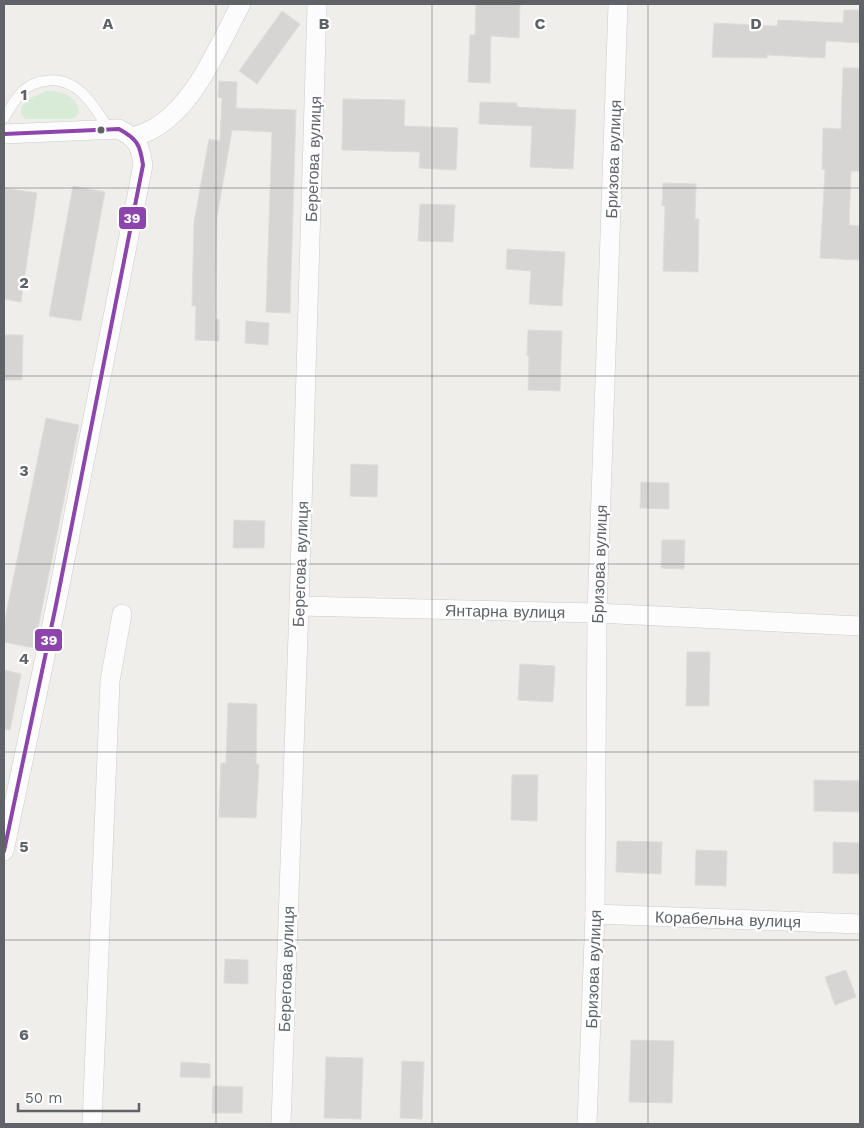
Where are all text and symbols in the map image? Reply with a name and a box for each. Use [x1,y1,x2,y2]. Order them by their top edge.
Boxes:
text: A [103,14,114,33]
text: B [319,14,330,33]
text: C [535,14,546,33]
text: D [750,14,762,33]
text: 1 [21,85,27,104]
street label: Берегова вулиця [302,96,325,222]
street label: Бризова вулиця [602,99,625,219]
unlabelled marker [96,125,106,135]
line badge: 39 [118,206,147,230]
text: 39 [124,210,140,226]
text: 2 [19,273,29,292]
text: 3 [19,461,29,480]
street label: Берегова вулиця [289,501,312,627]
street label: Бризова вулиця [588,504,611,624]
street label: Янтарна вулиця [445,601,565,622]
line badge: 39 [34,628,63,652]
text: 39 [41,632,57,648]
text: 4 [19,649,29,668]
text: 5 [19,837,29,856]
street label: Берегова вулиця [275,906,298,1032]
street label: Корабельна вулиця [655,907,801,932]
street label: Бризова вулиця [582,909,605,1029]
text: 6 [19,1025,29,1044]
scale bar [18,1080,139,1112]
text: 50 m [25,1089,62,1107]

